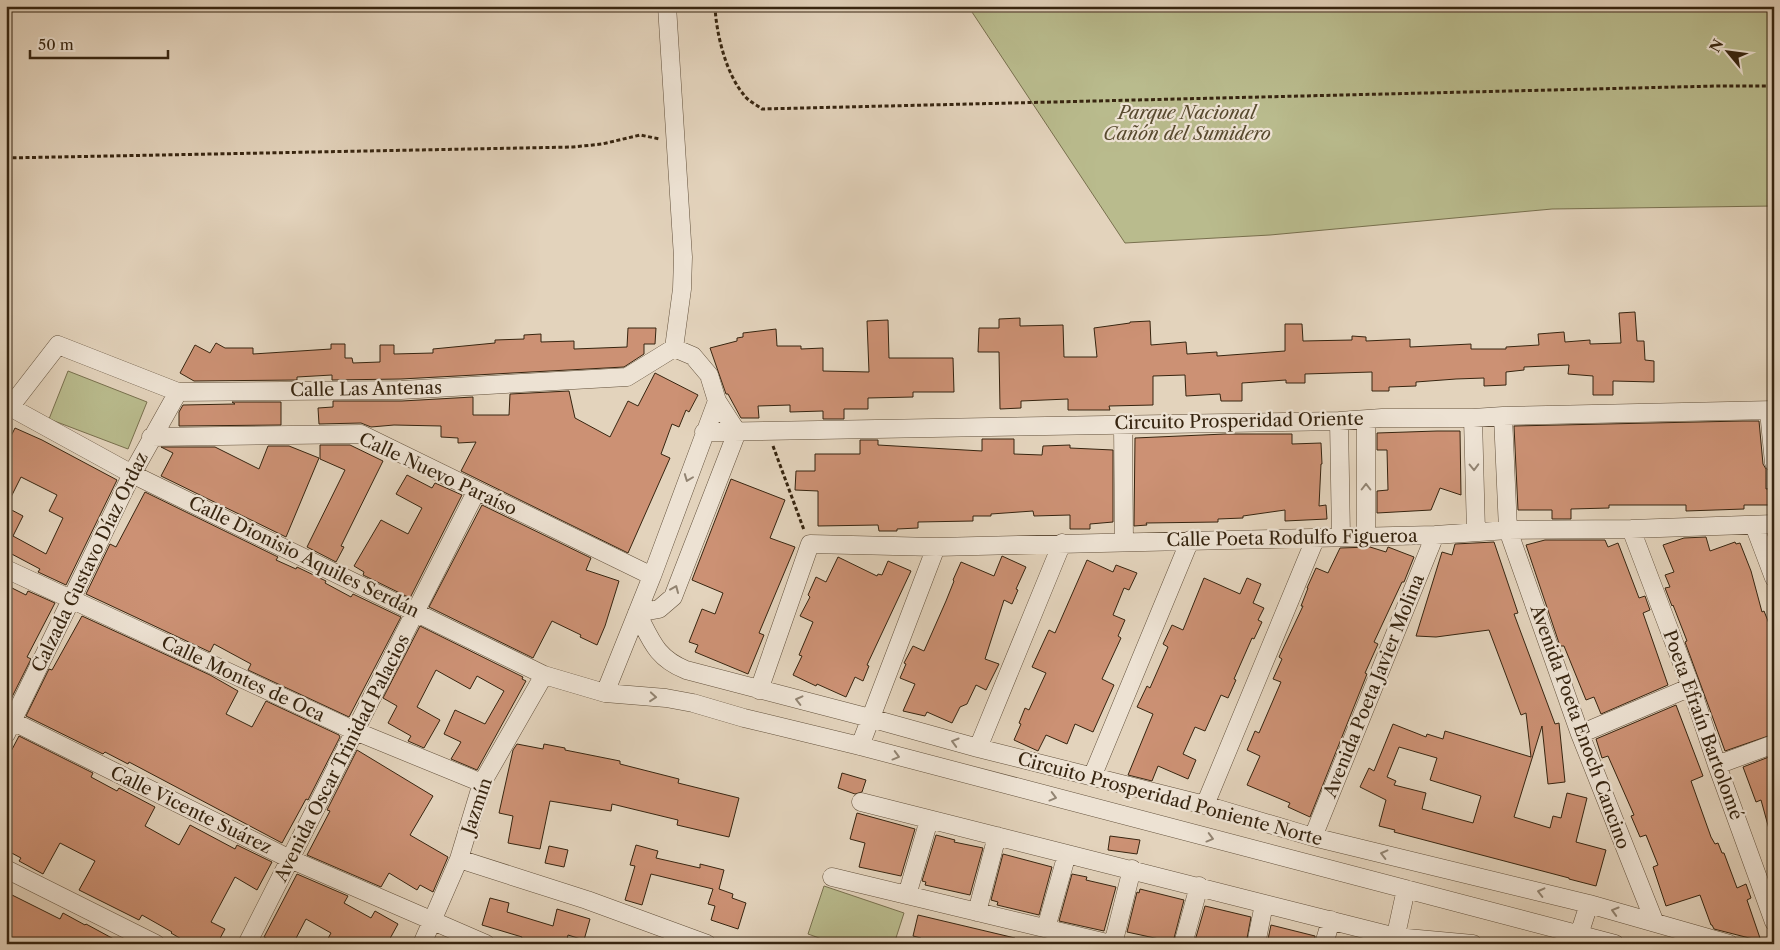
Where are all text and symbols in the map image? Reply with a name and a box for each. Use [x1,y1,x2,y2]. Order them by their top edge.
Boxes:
scale bar [30,28,168,60]
north arrow [1702,28,1752,78]
text: 50 m [38,35,74,54]
text: N [1706,36,1727,55]
park label: Parque Nacional Cañón del Sumidero [1103,102,1271,145]
street label: Calle Las Antenas [290,377,442,401]
street label: Circuito Prosperidad Oriente [1114,408,1364,434]
street label: Calle Nuevo Paraíso [356,428,520,520]
street label: Calzada Gustavo Díaz Ordaz [27,448,153,676]
one-way arrow [1469,464,1479,471]
one-way arrow [684,473,694,482]
one-way arrow [1361,483,1371,490]
street label: Calle Dionisio Aquiles Serdán [185,491,423,623]
street label: Calle Poeta Rodulfo Figueroa [1166,525,1418,551]
street label: Avenida Poeta Javier Molina [1319,571,1429,802]
one-way arrow [669,585,680,594]
street label: Avenida Poeta Enoch Cancino [1525,601,1635,852]
street label: Poeta Efraín Bartolomé [1658,627,1748,823]
street label: Calle Montes de Oca [158,631,329,727]
street label: Avenida Oscar Trinidad Palacios [269,631,414,886]
one-way arrow [650,691,658,702]
one-way arrow [794,695,803,706]
one-way arrow [952,738,960,748]
street label: Circuito Prosperidad Poniente Norte [1015,748,1325,850]
one-way arrow [892,750,901,761]
street label: Calle Vicente Suárez [107,761,275,859]
street label: Jazmín [456,775,497,840]
one-way arrow [1049,791,1058,802]
one-way arrow [1206,832,1215,843]
one-way arrow [1379,849,1388,860]
one-way arrow [1537,887,1546,898]
one-way arrow [1611,907,1620,917]

